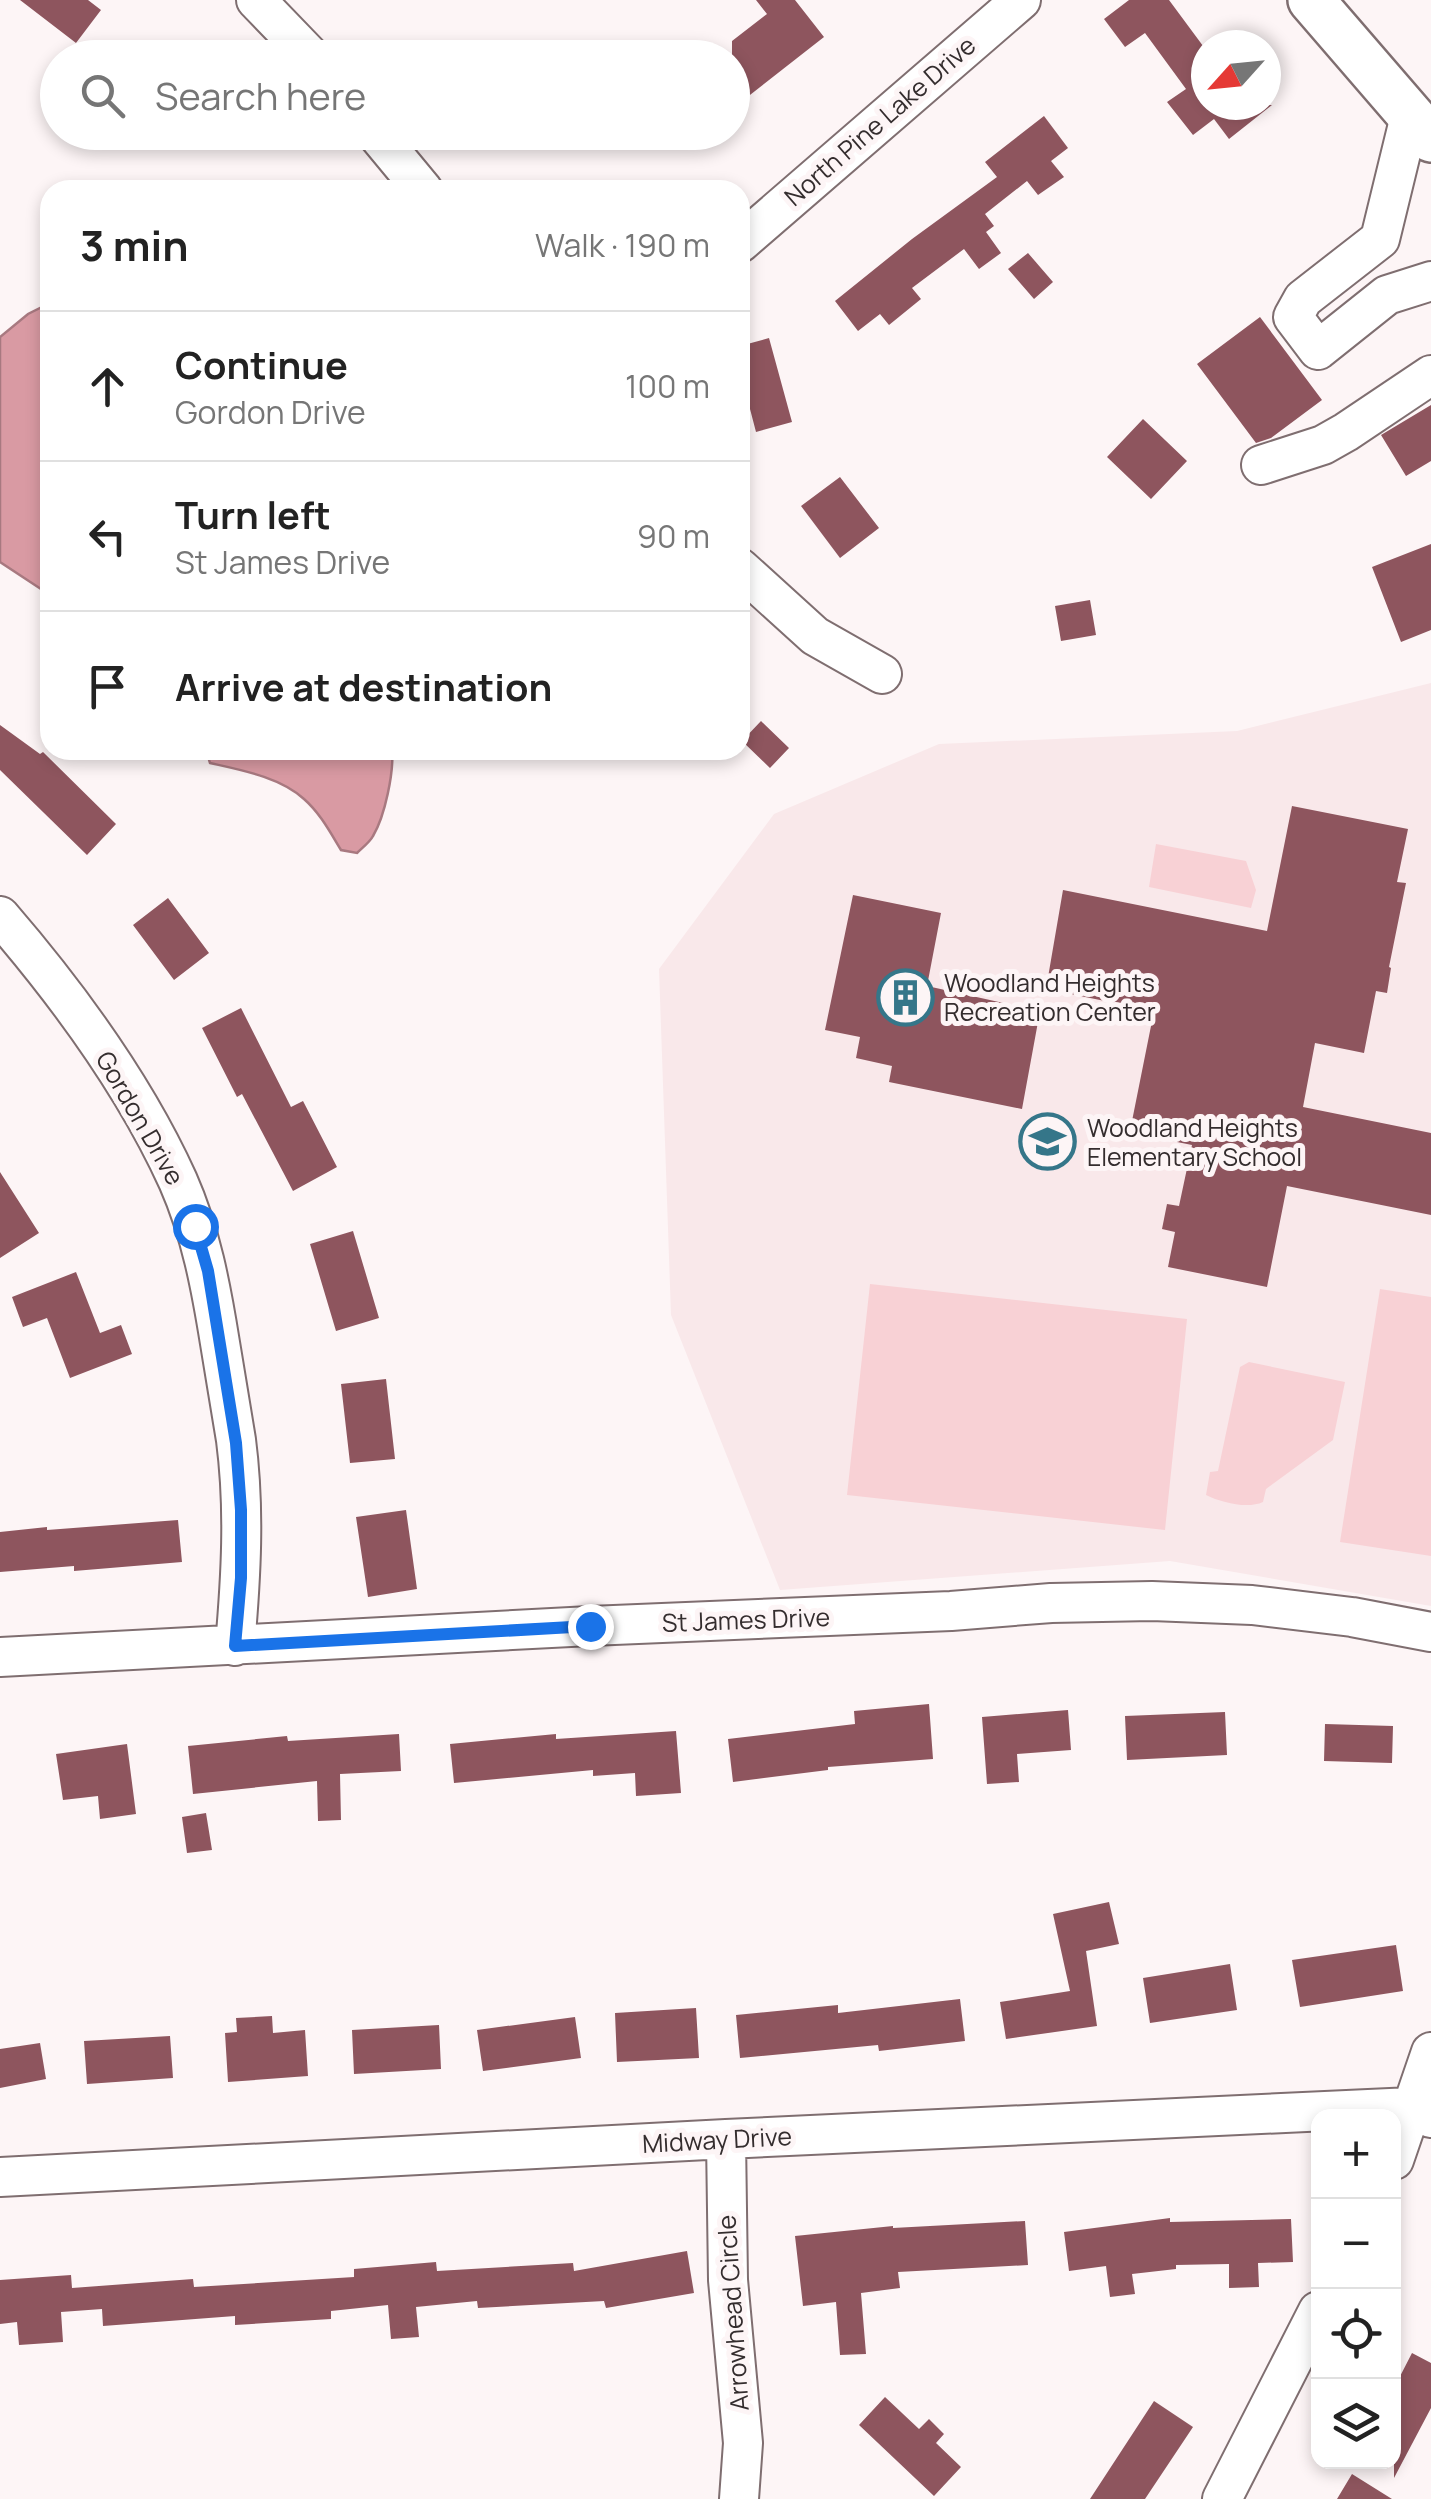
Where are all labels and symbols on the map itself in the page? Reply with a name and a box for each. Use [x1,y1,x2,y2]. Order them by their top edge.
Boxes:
street label: North Pine Lake Drive [777,28,983,214]
north arrow [1191,30,1281,120]
place label: Woodland Heights Recreation Center [944,965,1156,1029]
building icon: Woodland Heights Recreation Center [875,967,935,1027]
street label: Gordon Drive [88,1044,193,1191]
place label: Woodland Heights Elementary School [1087,1110,1302,1174]
school or university icon: Woodland Heights Elementary School [1018,1112,1078,1172]
route start [173,1204,219,1250]
street label: St James Drive [661,1599,831,1640]
route end [568,1604,614,1650]
street label: Midway Drive [641,2118,793,2161]
street label: Arrowhead Circle [708,2214,757,2412]

